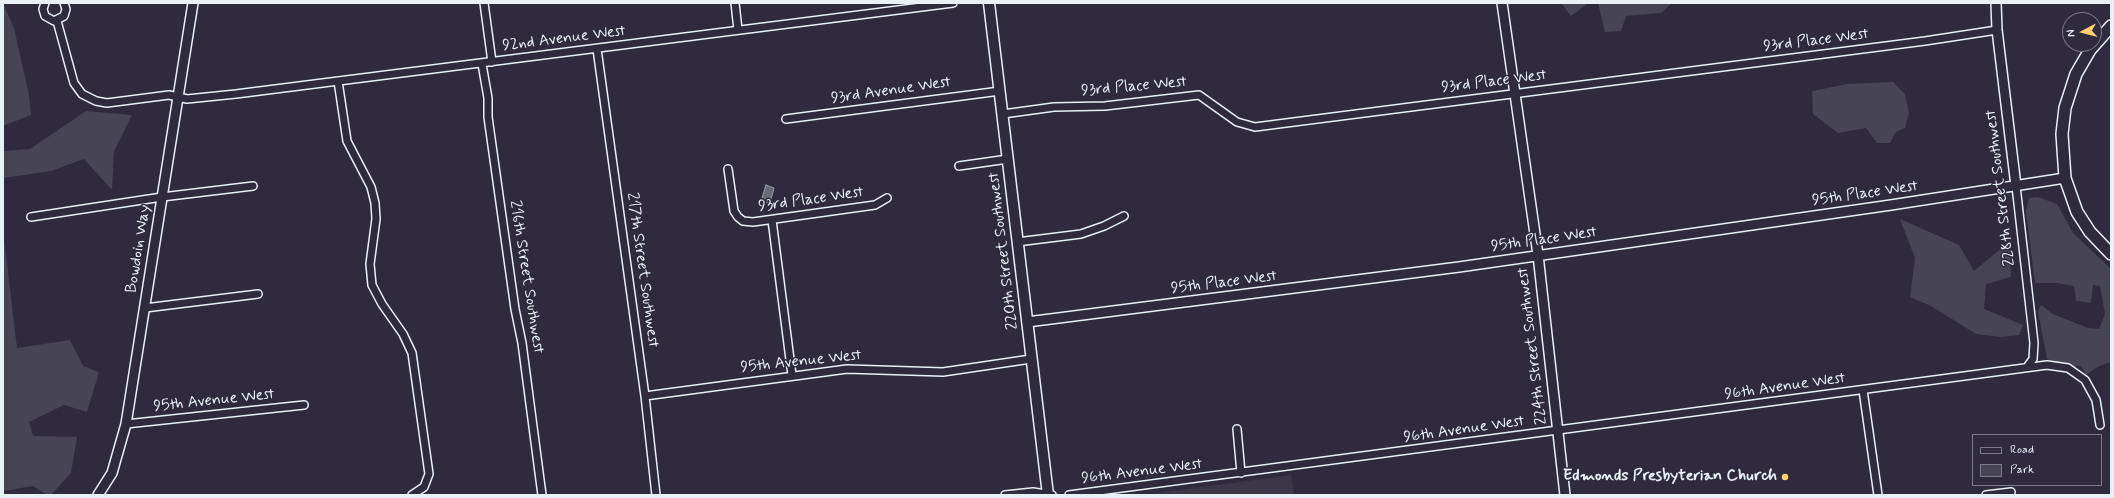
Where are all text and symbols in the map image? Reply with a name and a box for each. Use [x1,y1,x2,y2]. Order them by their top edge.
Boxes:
north arrow [2062,12,2102,52]
street label: 92nd Avenue West [501,22,627,56]
street label: 93rd Place West [1762,25,1870,57]
text: N [2064,29,2078,38]
street label: 93rd Place West [1440,66,1548,98]
street label: 93rd Avenue West [830,73,952,109]
street label: 93rd Place West [1080,73,1188,101]
street label: 228th Street Southwest [1982,109,2020,267]
street label: 220th Street Southwest [985,171,1023,331]
street label: 95th Place West [1811,177,1919,211]
street label: 93rd Place West [757,183,865,217]
street label: 217th Street Southwest [622,191,662,349]
street label: 216th Street Southwest [504,199,548,355]
street label: Bowdoin Way [123,203,155,295]
street label: 95th Place West [1490,223,1598,257]
street label: 224th Street Southwest [1514,266,1552,426]
street label: 95th Place West [1170,267,1278,299]
street label: 95th Avenue West [740,346,862,378]
street label: 96th Avenue West [1723,369,1847,405]
street label: 95th Avenue West [153,385,275,417]
street label: 96th Avenue West [1402,412,1526,448]
legend [1972,434,2102,486]
text: Road [2010,442,2034,458]
street label: 96th Avenue West [1080,455,1204,489]
text: Park [2010,462,2034,478]
place label: Edmonds Presbyterian Church [1563,467,1777,487]
marker: Edmonds Presbyterian Church [1780,472,1790,482]

